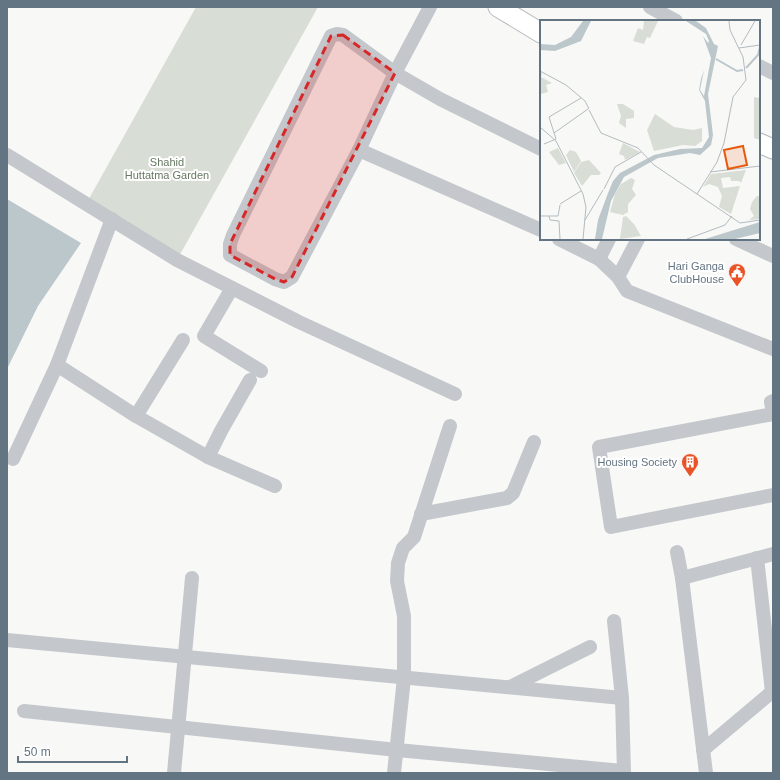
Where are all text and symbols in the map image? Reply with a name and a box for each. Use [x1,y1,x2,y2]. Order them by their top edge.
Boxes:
inset map [540,20,760,240]
park label: Shahid Huttatma Garden [125,156,209,181]
place label: Hari Ganga ClubHouse [668,260,725,285]
public building icon: Hari Ganga ClubHouse [727,262,747,287]
building icon: Housing Society [680,452,700,477]
place label: Housing Society [598,456,677,468]
scale bar [18,738,127,764]
text: 50 m [24,745,51,759]

